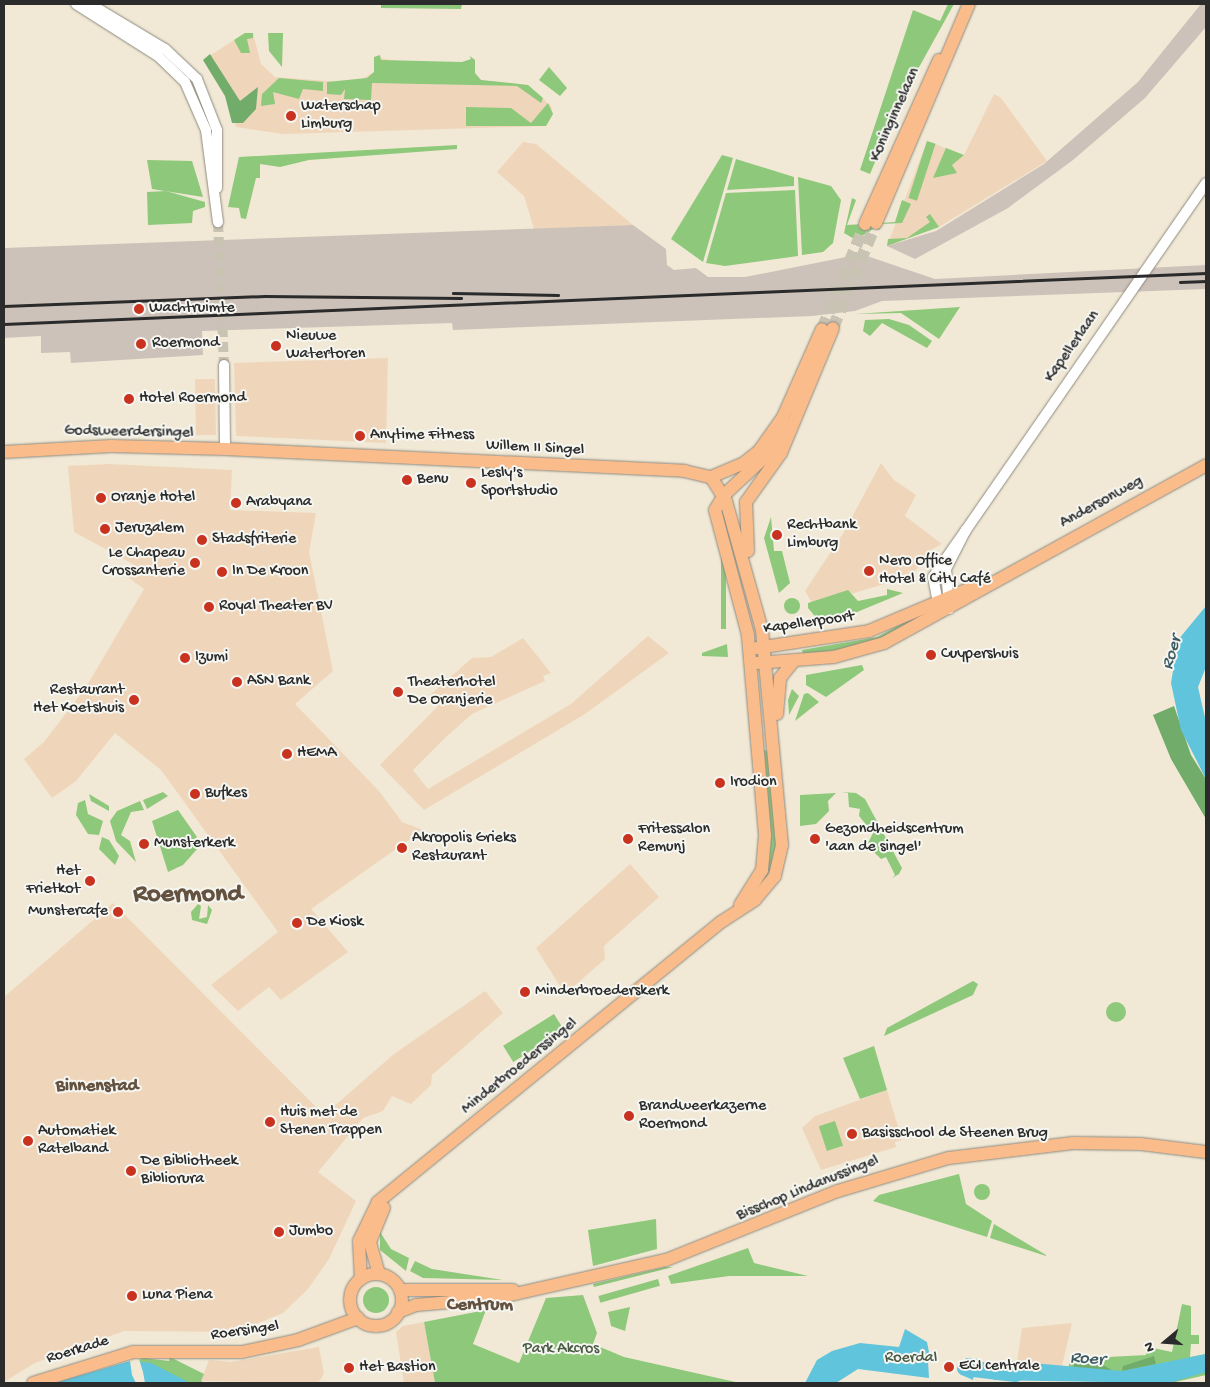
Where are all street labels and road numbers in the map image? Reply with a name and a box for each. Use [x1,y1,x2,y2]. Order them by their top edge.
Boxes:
street label: Koninginnelaan [867,65,925,165]
street label: Kapellerlaan [1041,307,1105,387]
street label: Godsweerdersingel [64,422,194,444]
street label: Willem II Singel [485,437,585,461]
street label: Andersonweg [1057,472,1147,534]
street label: Kapellerpoort [762,608,856,640]
street label: Minderbroederssingel [458,1014,582,1120]
street label: Bisschop Lindanussingel [734,1152,882,1226]
street label: Roersingel [210,1318,280,1346]
street label: Roerkade [44,1332,112,1370]

